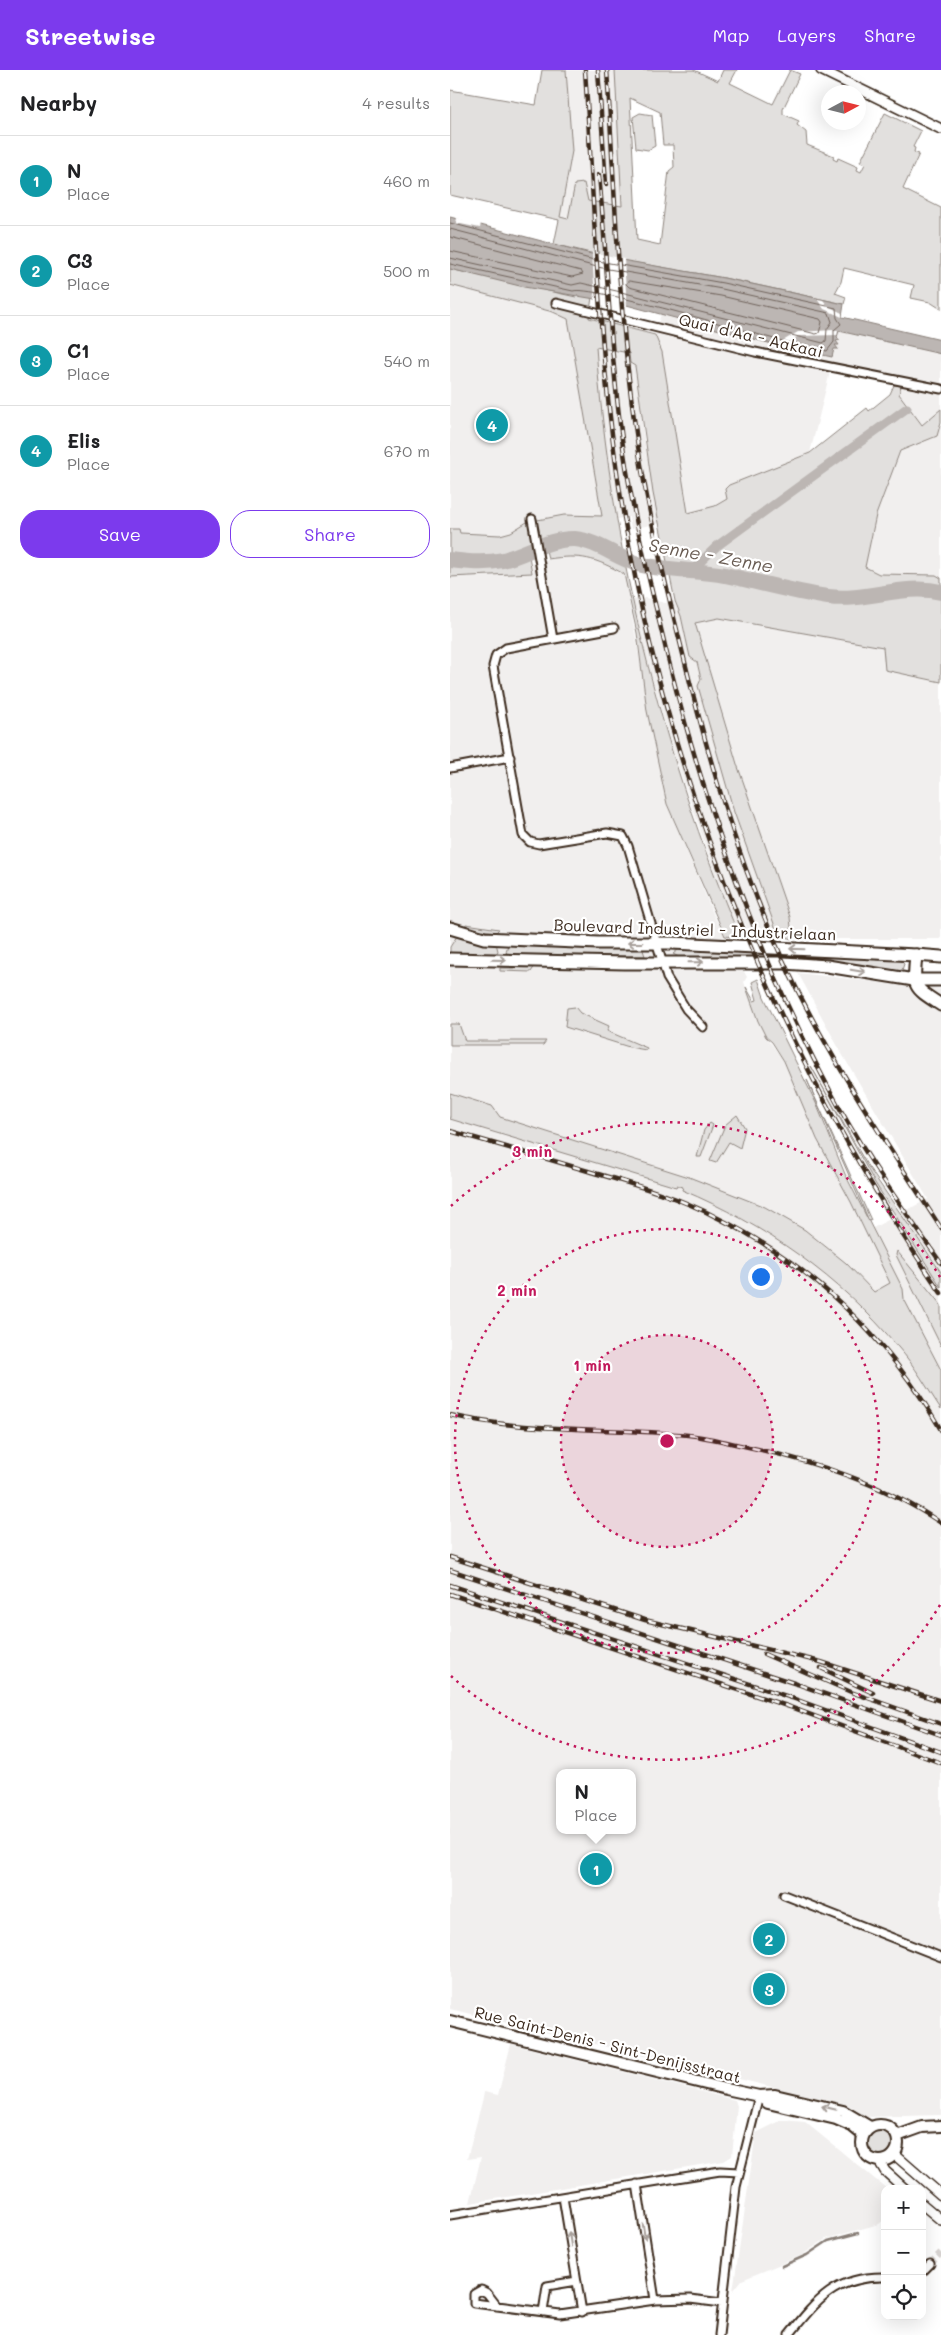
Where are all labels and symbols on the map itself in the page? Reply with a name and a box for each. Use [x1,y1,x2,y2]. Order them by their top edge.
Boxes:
north arrow [821,85,866,130]
street label: Quai d'Aa - Aakaai [677,308,825,362]
pin: 4 [476,406,508,444]
water label: Senne - Zenne [647,532,775,578]
street label: Boulevard Industriel - Industrielaan [553,914,837,944]
one-way arrow [627,938,644,948]
one-way arrow [789,944,805,953]
one-way arrow [490,955,506,964]
one-way arrow [688,957,704,967]
one-way arrow [850,967,866,977]
text: 3 min [512,1141,552,1161]
your location [748,1264,774,1290]
text: 2 min [497,1280,537,1300]
text: 1 min [573,1355,611,1375]
centre of rings [658,1432,676,1450]
pin: 1 [580,1850,612,1888]
pin: 2 [753,1920,785,1958]
pin: 3 [753,1970,785,2008]
street label: Rue Saint-Denis - Sint-Denijsstraat [472,2001,744,2087]
one-way arrow [821,2103,837,2112]
one-way arrow [640,2224,650,2240]
one-way arrow [565,2231,575,2247]

